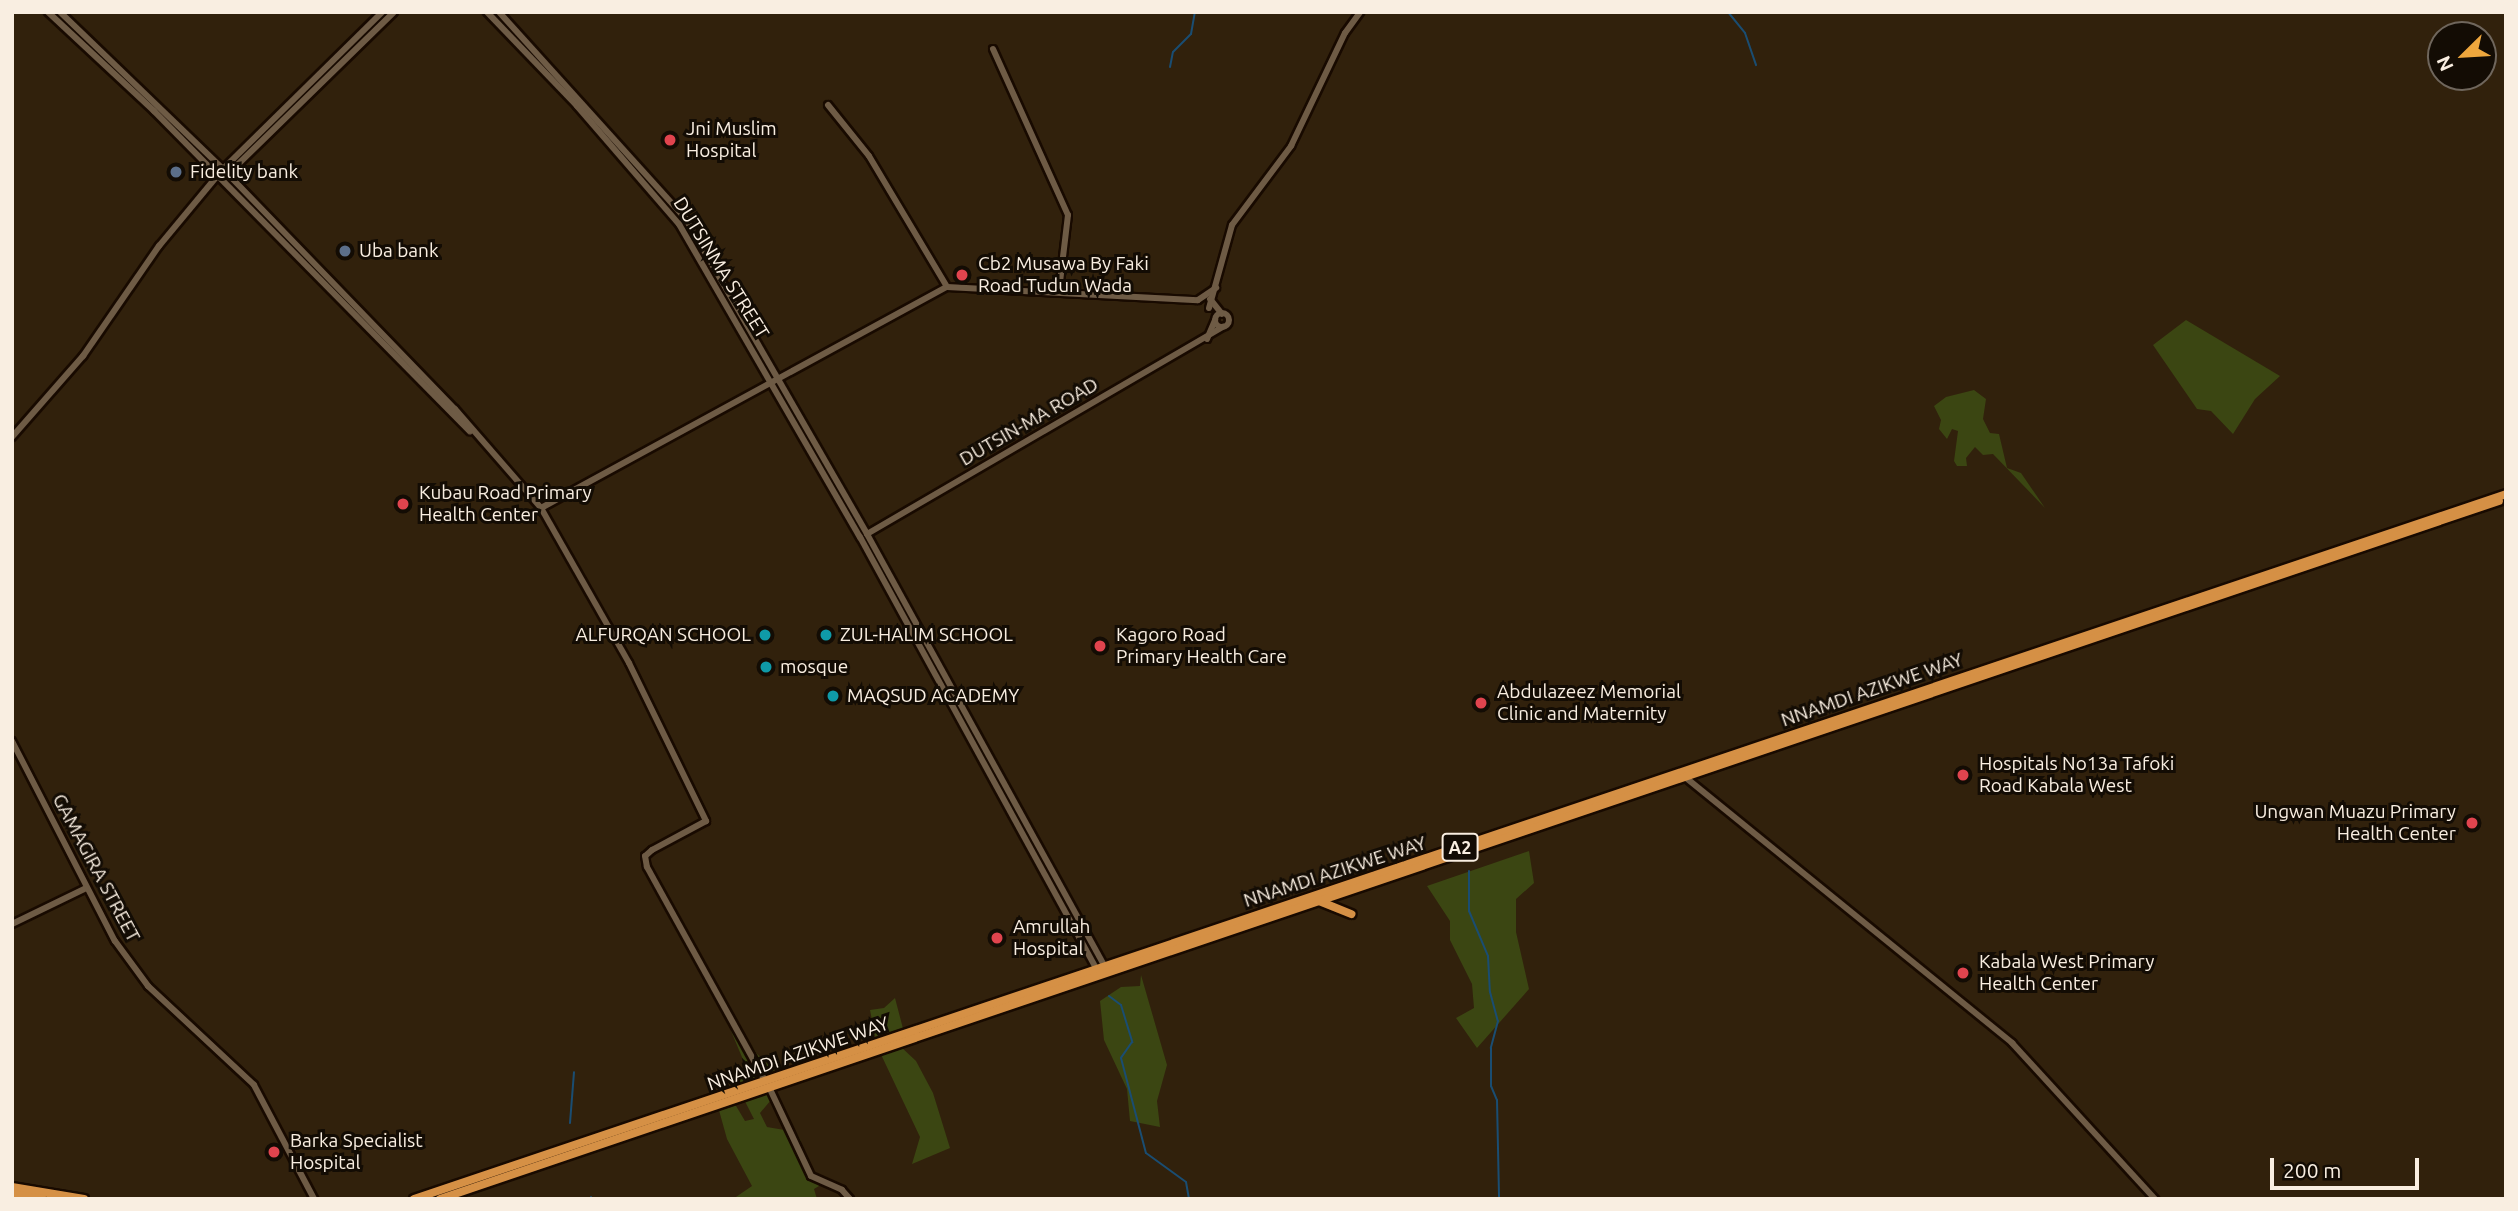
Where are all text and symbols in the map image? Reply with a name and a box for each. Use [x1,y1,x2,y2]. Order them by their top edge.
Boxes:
north arrow [2427,21,2497,91]
text: N [2432,53,2458,75]
place label: Jni Muslim Hospital [686,118,777,162]
marker: Jni Muslim Hospital [660,130,680,150]
place label: Fidelity bank [190,161,298,183]
marker: Fidelity bank [168,164,184,180]
street label: DUTSINMA STREET [668,193,774,343]
place label: Uba bank [359,240,439,262]
marker: Uba bank [337,243,353,259]
place label: Cb2 Musawa By Faki Road Tudun Wada [978,253,1149,297]
marker: Cb2 Musawa By Faki Road Tudun Wada [952,265,972,285]
street label: DUTSIN-MA ROAD [956,373,1102,471]
place label: Kubau Road Primary Health Center [419,482,592,526]
marker: Kubau Road Primary Health Center [393,494,413,514]
place label: ALFURQAN SCHOOL [575,624,751,646]
place label: ZUL-HALIM SCHOOL [840,624,1013,646]
place label: Kagoro Road Primary Health Care [1116,624,1287,668]
marker: ALFURQAN SCHOOL [757,627,773,643]
marker: ZUL-HALIM SCHOOL [818,627,834,643]
marker: Kagoro Road Primary Health Care [1090,636,1110,656]
street label: NNAMDI AZIKWE WAY [1778,648,1966,732]
place label: mosque [780,656,848,678]
marker: mosque [758,659,774,675]
place label: Abdulazeez Memorial Clinic and Maternity [1497,681,1681,725]
place label: MAQSUD ACADEMY [847,685,1019,707]
marker: MAQSUD ACADEMY [825,688,841,704]
marker: Abdulazeez Memorial Clinic and Maternity [1471,693,1491,713]
place label: Hospitals No13a Tafoki Road Kabala West [1979,753,2174,797]
marker: Hospitals No13a Tafoki Road Kabala West [1953,765,1973,785]
street label: GAMAGIRA STREET [47,790,145,946]
place label: Ungwan Muazu Primary Health Center [2254,801,2456,845]
marker: Ungwan Muazu Primary Health Center [2462,813,2482,833]
street label: NNAMDI AZIKWE WAY [1241,832,1429,912]
road number: A2 [1441,832,1479,862]
place label: Amrullah Hospital [1013,916,1090,960]
marker: Amrullah Hospital [987,928,1007,948]
place label: Kabala West Primary Health Center [1979,951,2154,995]
marker: Kabala West Primary Health Center [1953,963,1973,983]
street label: NNAMDI AZIKWE WAY [704,1012,892,1096]
place label: Barka Specialist Hospital [290,1130,423,1174]
marker: Barka Specialist Hospital [264,1142,284,1162]
scale bar [2273,1144,2422,1188]
text: 200 m [2283,1158,2341,1182]

